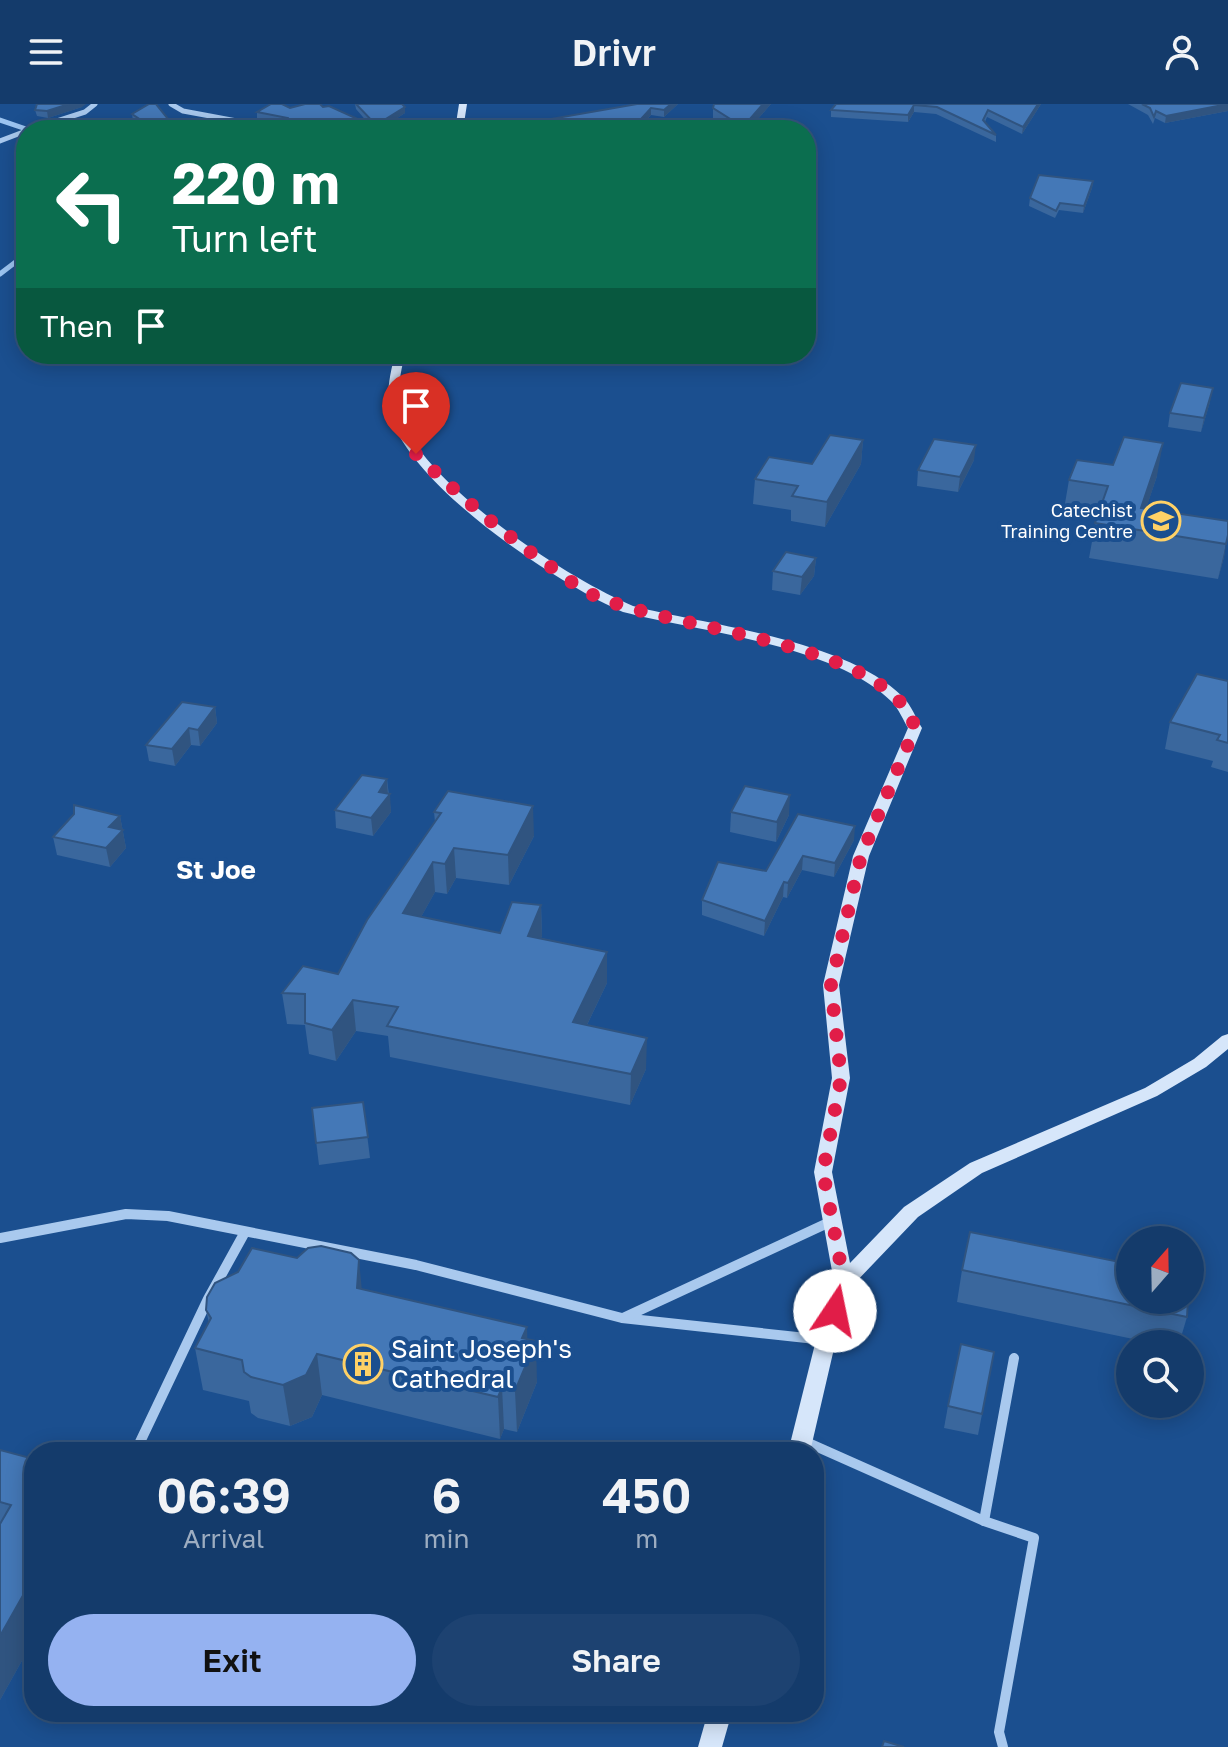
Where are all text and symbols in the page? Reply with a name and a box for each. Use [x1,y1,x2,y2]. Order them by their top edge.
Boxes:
icon: menu [24,30,68,74]
icon: person [1160,30,1204,74]
text: Drivr [572,31,656,74]
text: 220 m [172,149,340,216]
icon: left [40,152,144,256]
text: Turn left [172,217,318,260]
icon: arrive [129,304,173,348]
text: Then [40,308,113,344]
pin [382,372,450,454]
icon: arrive [394,384,438,428]
place label: Catechist Training Centre [1001,499,1133,542]
school or university icon: Catechist Training Centre [1140,500,1182,542]
district label: St Joe [176,854,256,885]
north arrow [1116,1226,1204,1314]
map controls [1116,1226,1204,1418]
position arrow [793,1269,877,1353]
button: search [1116,1330,1204,1418]
place label: Saint Joseph's Cathedral [391,1333,572,1394]
building icon: Saint Joseph's Cathedral [342,1343,384,1385]
text: 06:39 [157,1466,291,1524]
text: 6 [431,1466,461,1524]
text: 450 [602,1466,692,1524]
text: Arrival [183,1523,264,1554]
text: min [423,1523,469,1554]
text: m [635,1523,658,1554]
button: Exit [48,1614,416,1706]
button: Share [432,1614,800,1706]

